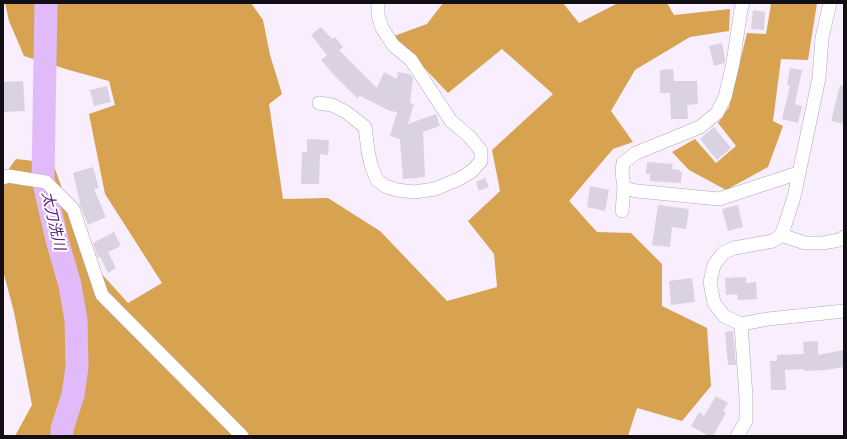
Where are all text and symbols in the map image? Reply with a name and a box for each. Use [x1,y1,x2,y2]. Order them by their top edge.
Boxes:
water label: 太刀洗川 [37,190,69,252]

